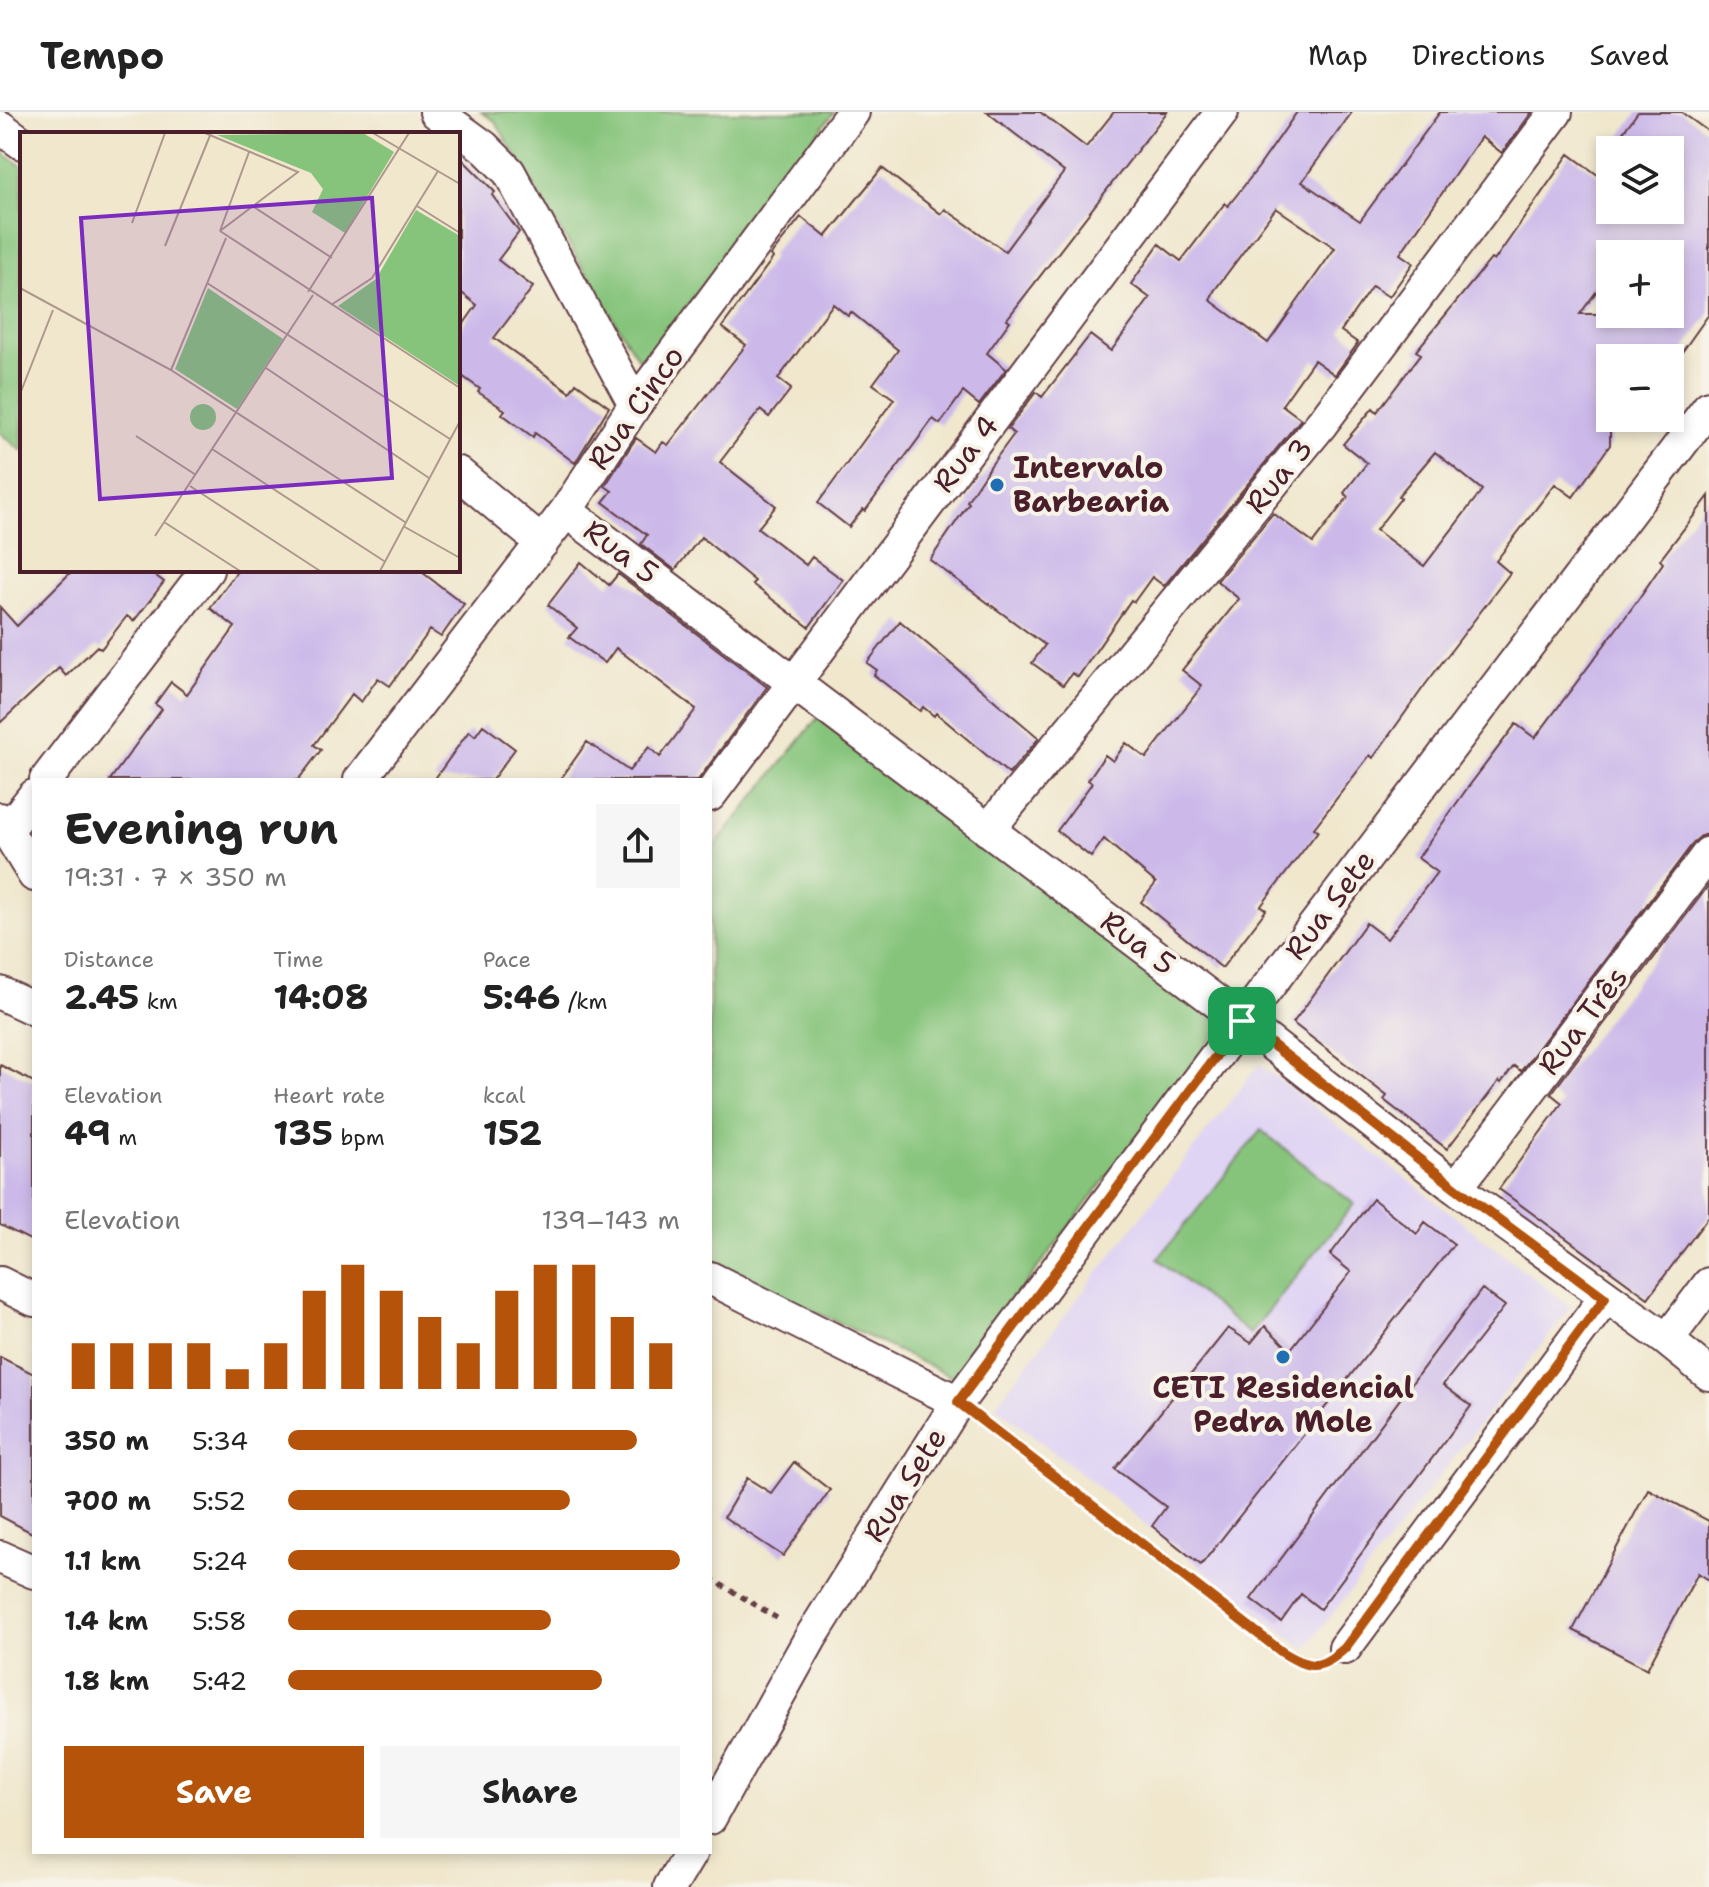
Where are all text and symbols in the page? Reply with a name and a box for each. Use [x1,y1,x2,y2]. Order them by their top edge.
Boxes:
text: Tempo [40,30,164,81]
text: Map [1308,36,1368,74]
text: Directions [1412,36,1546,74]
text: Saved [1590,36,1669,74]
inset map [20,132,460,572]
map controls [1596,136,1684,432]
button: layers [1596,136,1684,224]
button: + [1596,240,1684,328]
street label: Rua Cinco [578,337,693,478]
button: − [1596,344,1684,432]
street label: Rua 4 [923,407,1008,501]
street label: Rua 3 [1235,429,1322,522]
place label: Intervalo Barbearia [1013,447,1170,522]
marker: Intervalo Barbearia [988,476,1006,494]
street label: Rua 5 [575,510,667,593]
text: Evening run [64,799,338,858]
button: share [596,804,680,888]
street label: Rua Sete [1275,841,1384,968]
text: 19:31 · 7 × 350 m [64,859,287,894]
street label: Rua 5 [1092,901,1184,984]
text: Distance [64,945,154,974]
text: Time [273,945,324,974]
text: Pace [483,945,531,974]
street label: Rua Três [1528,958,1637,1083]
text: 2.45 [64,974,139,1020]
text: 14:08 [273,974,369,1020]
text: 5:46 [483,974,561,1020]
text: km [139,987,178,1016]
text: /km [561,987,607,1016]
pin [1208,987,1276,1055]
icon: arrive [1220,999,1264,1043]
text: Elevation [64,1081,162,1110]
text: Heart rate [273,1081,385,1110]
text: kcal [483,1081,525,1110]
text: 49 [64,1110,111,1156]
text: 135 [273,1110,333,1156]
text: 152 [483,1110,542,1156]
text: m [111,1123,137,1152]
text: bpm [333,1123,385,1152]
text: Elevation [64,1202,180,1237]
text: 139–143 m [542,1202,680,1237]
marker: CETI Residencial Pedra Mole [1274,1348,1292,1366]
place label: CETI Residencial Pedra Mole [1152,1367,1414,1442]
street label: Rua Sete [853,1420,956,1550]
text: 350 m [64,1423,149,1458]
text: 5:34 [192,1423,248,1458]
text: 700 m [64,1483,151,1518]
text: 5:52 [192,1483,246,1518]
text: 1.1 km [64,1543,141,1578]
text: 5:24 [192,1543,247,1578]
text: 1.4 km [64,1603,148,1638]
text: 5:58 [192,1603,247,1638]
text: 1.8 km [64,1663,149,1698]
text: 5:42 [192,1663,247,1698]
button: Save [64,1746,364,1838]
button: Share [380,1746,680,1838]

